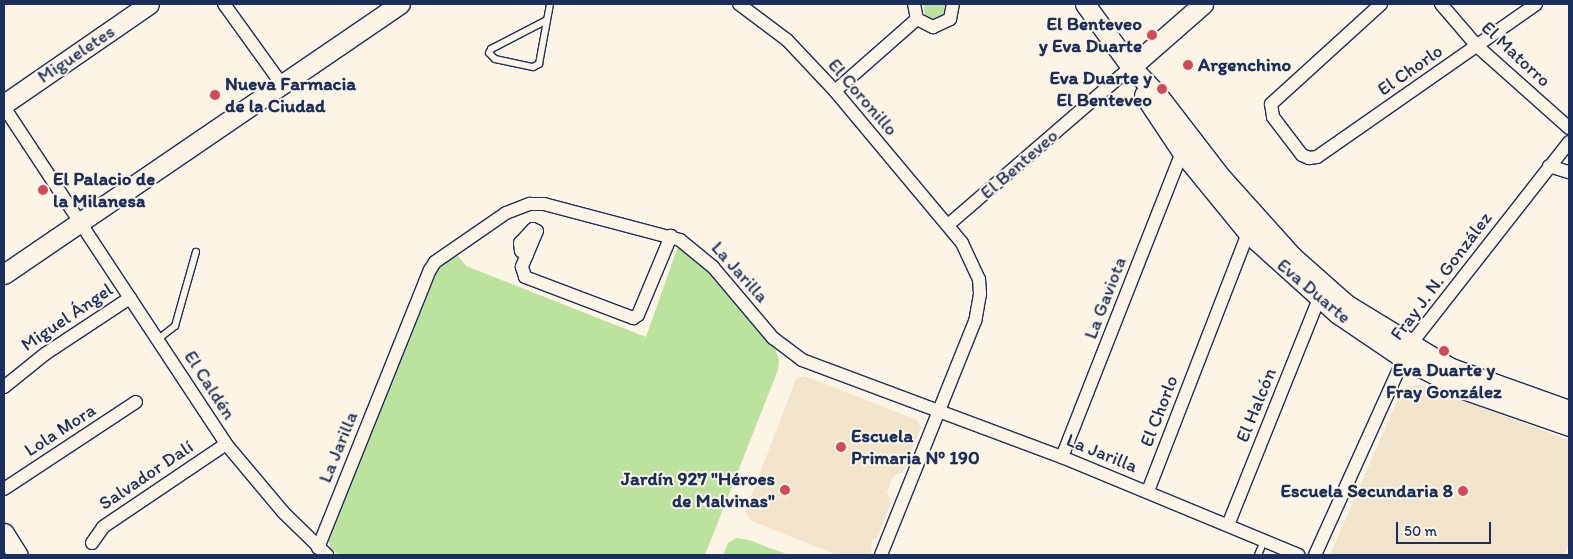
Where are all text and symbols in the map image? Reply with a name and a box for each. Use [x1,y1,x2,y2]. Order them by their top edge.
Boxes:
place label: El Benteveo y Eva Duarte [1039,13,1142,57]
street label: El Matorro [1477,16,1555,92]
street label: Migueletes [33,20,119,88]
marker: El Benteveo y Eva Duarte [1146,29,1158,41]
street label: El Chorlo [1373,39,1447,101]
street label: El Coronillo [823,54,903,140]
place label: Argenchino [1198,54,1291,76]
marker: Argenchino [1182,59,1194,71]
place label: Eva Duarte y El Benteveo [1049,67,1152,111]
place label: Nueva Farmacia de la Ciudad [225,73,355,117]
marker: Eva Duarte y El Benteveo [1156,83,1168,95]
marker: Nueva Farmacia de la Ciudad [209,89,221,101]
street label: El Benteveo [975,124,1063,204]
place label: El Palacio de la Milanesa [53,168,155,212]
marker: El Palacio de la Milanesa [37,184,49,196]
street label: Fray J. N. González [1385,207,1497,345]
street label: La Jarilla [706,236,774,308]
street label: La Gaviota [1079,253,1131,343]
street label: Eva Duarte [1272,254,1356,328]
street label: Miguel Ángel [17,278,117,356]
marker: Eva Duarte y Fray González [1438,345,1450,357]
street label: El Caldén [179,346,241,424]
place label: Eva Duarte y Fray González [1386,359,1502,403]
street label: El Halcón [1231,365,1281,445]
street label: El Chorlo [1135,372,1183,450]
street label: Lola Mora [20,399,100,461]
street label: La Jarilla [313,408,363,486]
place label: Escuela Primaria Nº 190 [851,425,980,469]
street label: La Jarilla [1063,428,1141,478]
street label: Salvador Dalí [95,435,197,515]
marker: Escuela Primaria Nº 190 [835,441,847,453]
place label: Jardín 927 "Héroes de Malvinas" [621,468,775,512]
place label: Escuela Secundaria 8 [1281,480,1453,502]
marker: Jardín 927 "Héroes de Malvinas" [779,484,791,496]
marker: Escuela Secundaria 8 [1457,485,1469,497]
scale bar [1398,512,1493,544]
text: 50 m [1404,522,1437,540]

